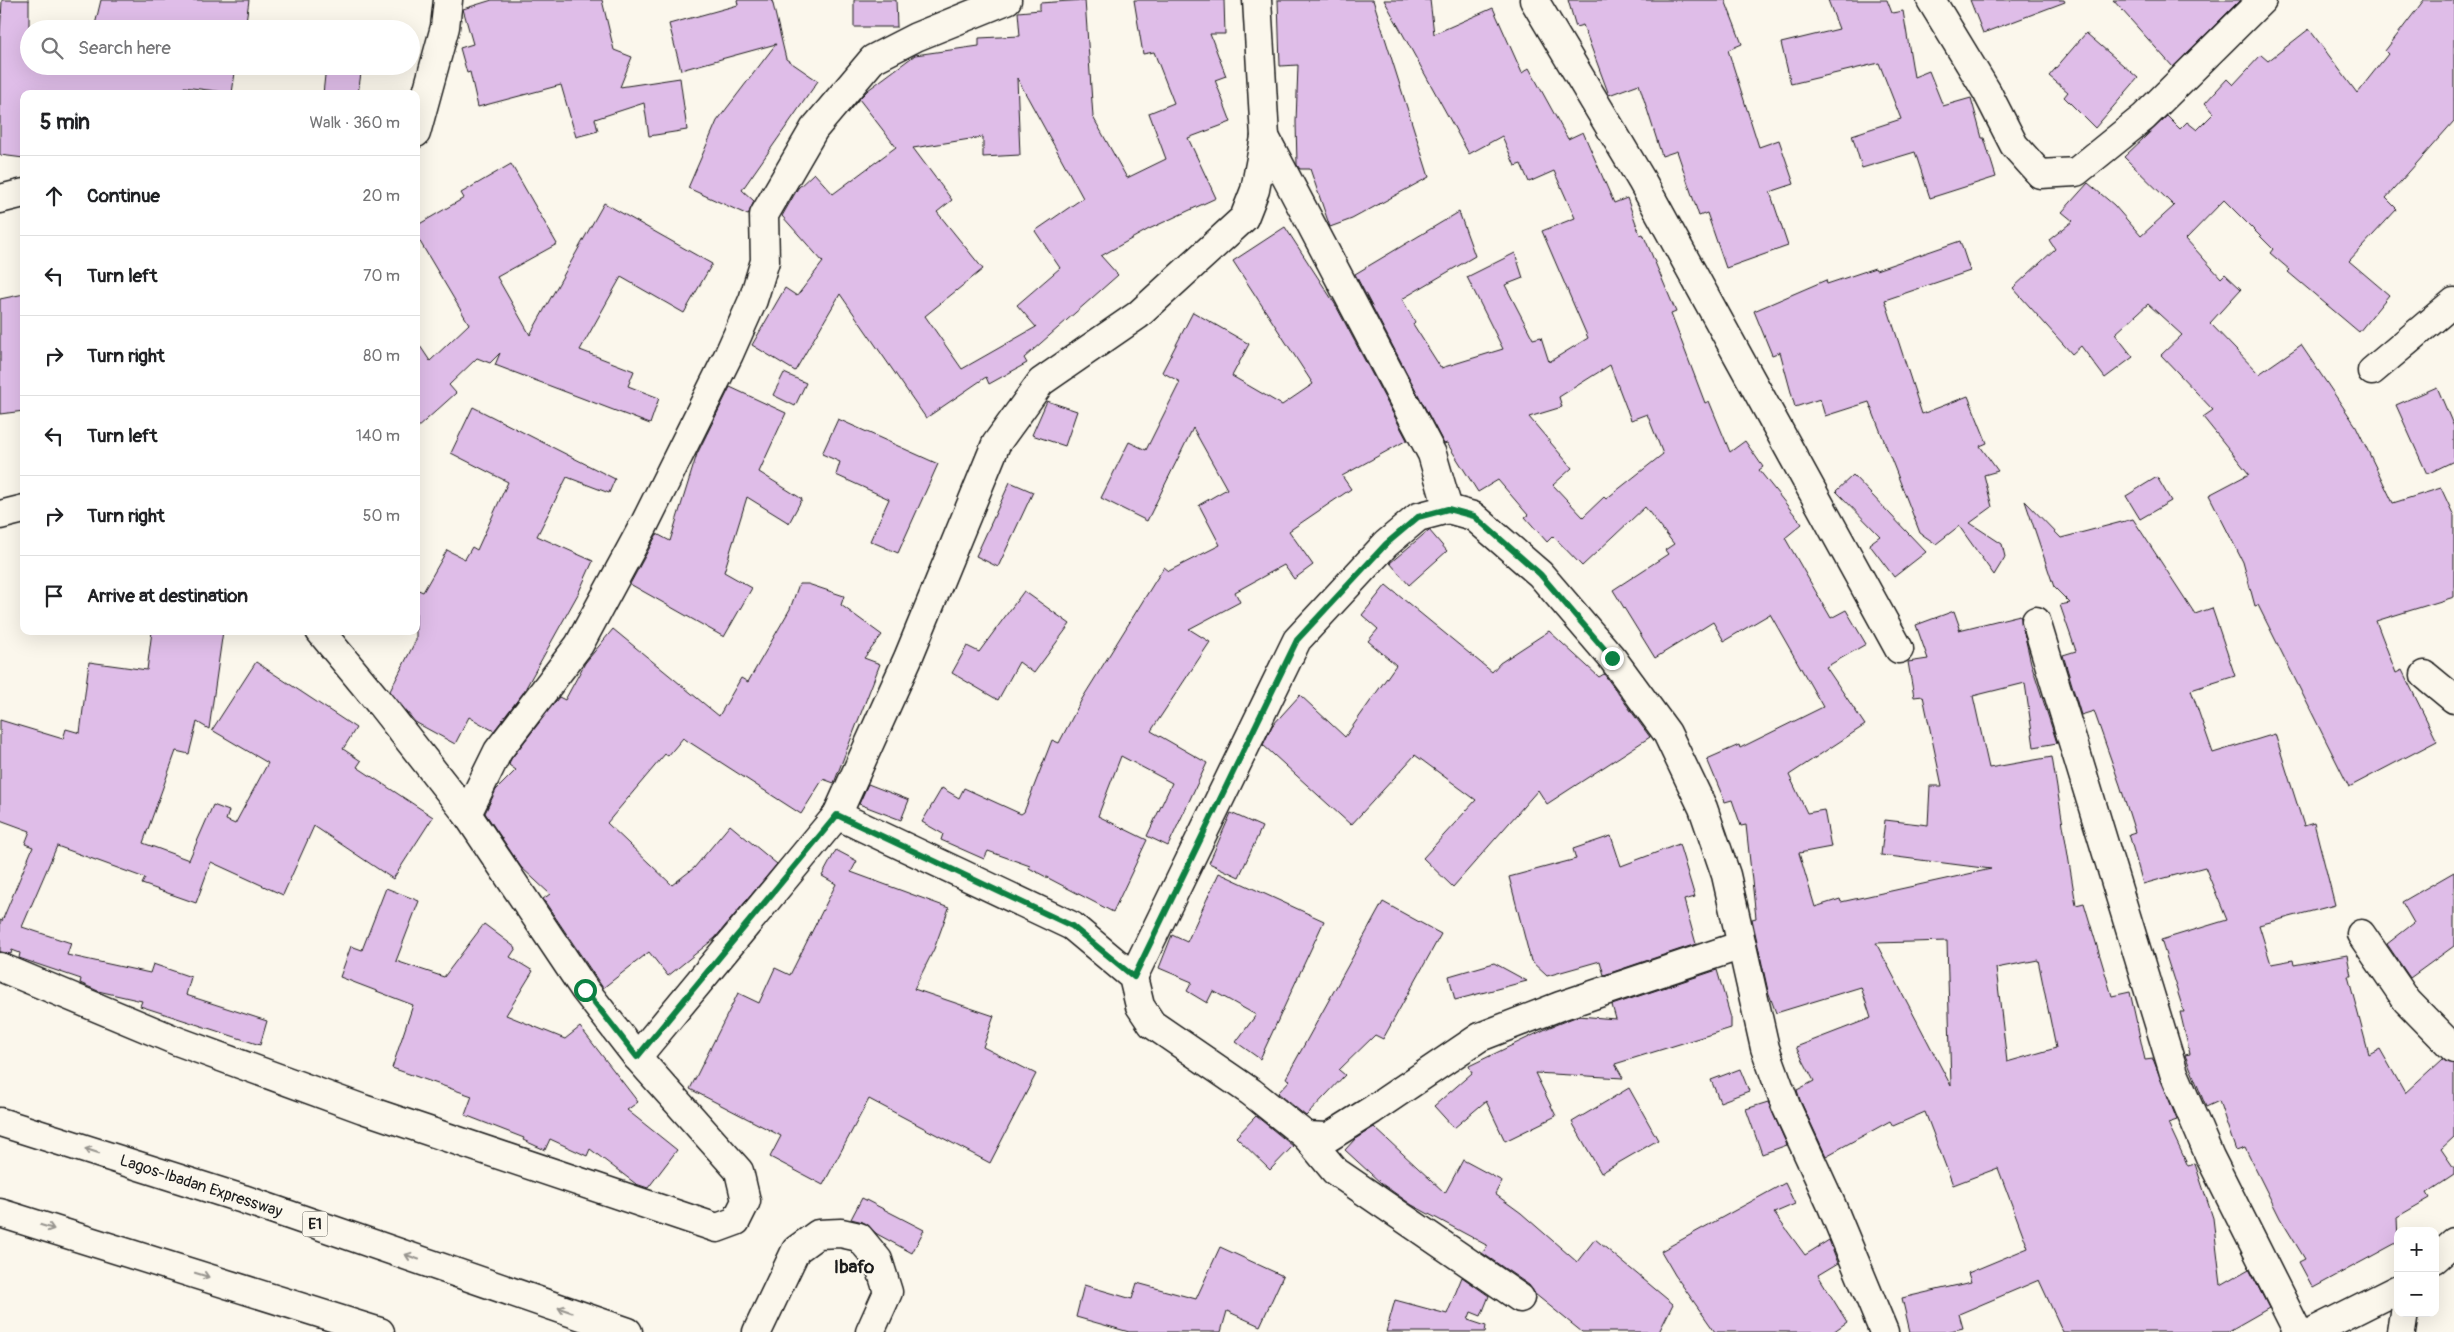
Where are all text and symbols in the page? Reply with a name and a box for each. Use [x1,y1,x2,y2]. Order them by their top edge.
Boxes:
search box [20,20,420,75]
icon: search [38,34,66,62]
text: Search here [78,36,171,60]
text: 5 min [40,109,90,136]
text: Walk · 360 m [309,113,400,133]
icon: ahead [40,182,68,210]
text: Continue [87,184,160,208]
text: 20 m [362,186,400,206]
icon: left [40,262,68,290]
text: Turn left [87,264,157,288]
text: 70 m [363,266,400,286]
icon: right [40,342,68,370]
text: Turn right [87,344,165,368]
text: 80 m [363,346,400,366]
icon: left [40,422,68,450]
text: Turn left [87,424,157,448]
text: 140 m [356,426,400,446]
icon: right [40,502,68,530]
text: Turn right [87,504,165,528]
text: 50 m [363,506,400,526]
icon: arrive [40,582,68,610]
text: Arrive at destination [87,584,248,608]
route end [1601,647,1624,670]
route start [574,979,597,1002]
one-way arrow [84,1145,100,1155]
street label: Lagos-Ibadan Expressway [117,1150,285,1222]
road number: E1 [302,1212,328,1236]
one-way arrow [38,1222,54,1232]
map controls [2394,1227,2439,1317]
button: + [2394,1227,2439,1272]
one-way arrow [405,1252,420,1261]
district label: Ibafo [834,1255,875,1279]
one-way arrow [194,1270,210,1280]
button: − [2394,1272,2439,1317]
one-way arrow [558,1305,574,1314]

